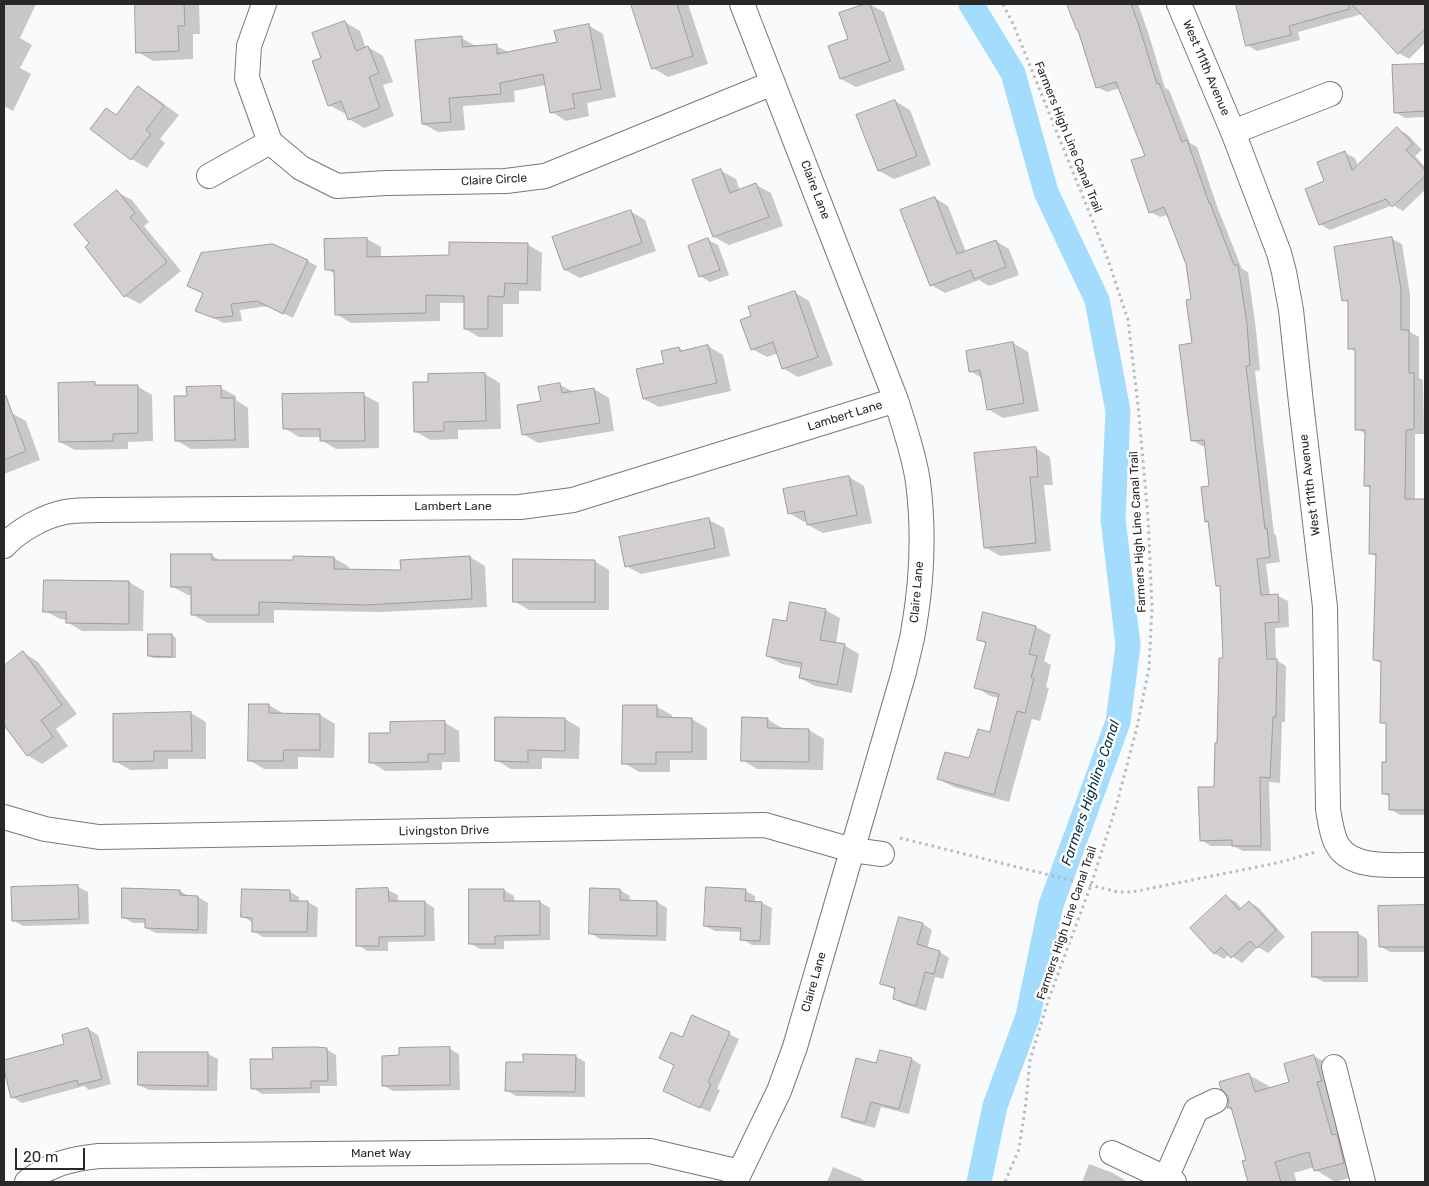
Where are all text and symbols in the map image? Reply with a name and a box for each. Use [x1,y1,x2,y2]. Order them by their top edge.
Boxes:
street label: West 111th Avenue [1179,18,1233,118]
street label: Farmers High Line Canal Trail [1031,59,1105,215]
street label: Claire Lane [797,159,833,221]
street label: Claire Circle [461,171,527,189]
street label: Lambert Lane [806,398,884,434]
street label: West 111th Avenue [1297,433,1323,537]
street label: Farmers High Line Canal Trail [1127,451,1149,613]
street label: Lambert Lane [414,500,492,514]
street label: Claire Lane [907,561,927,623]
water label: Farmers Highline Canal [1058,718,1124,868]
street label: Livingston Drive [399,823,489,839]
street label: Farmers High Line Canal Trail [1034,844,1100,1002]
street label: Claire Lane [799,950,829,1014]
scale bar [18,1138,88,1170]
street label: Manet Way [351,1147,411,1161]
text: 20 m [23,1148,58,1166]

